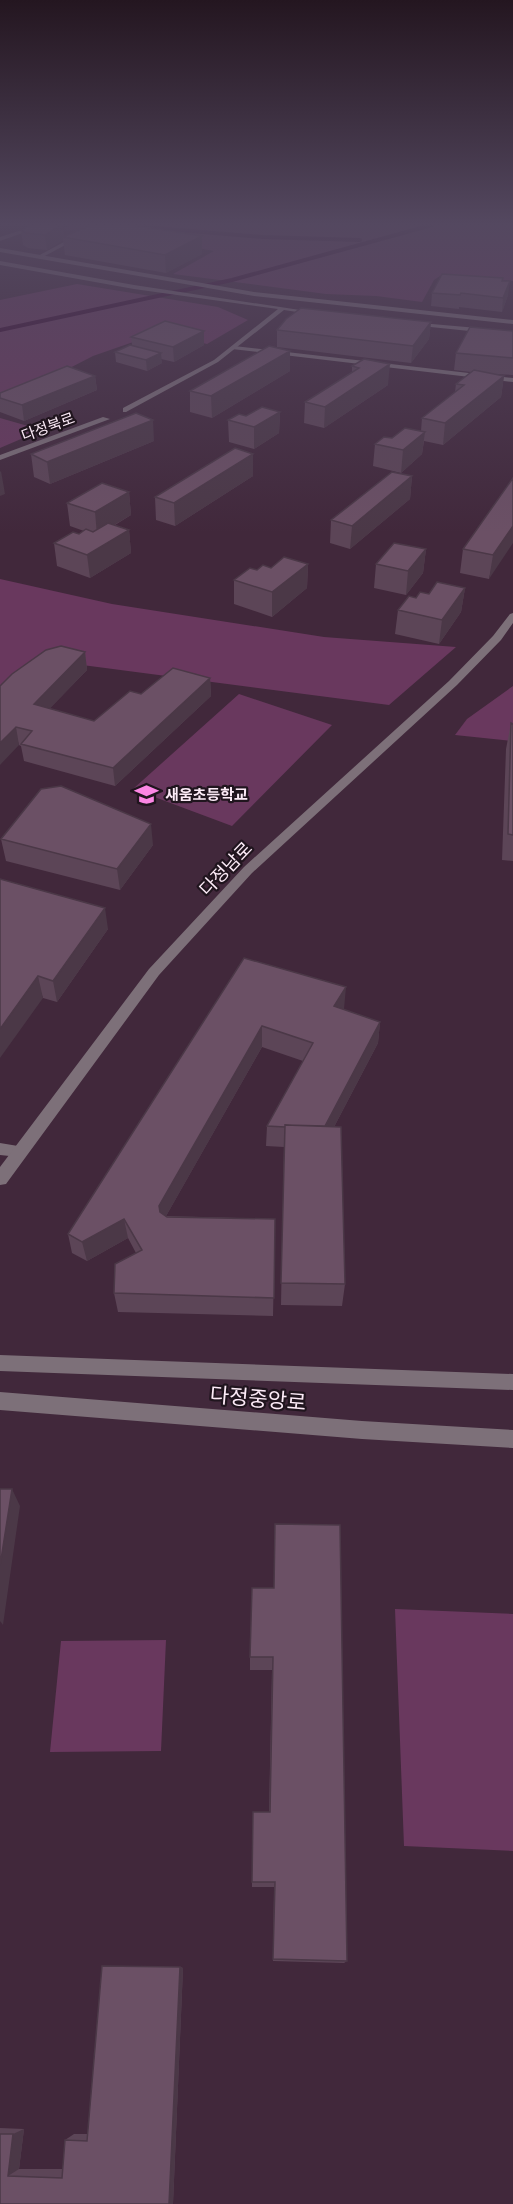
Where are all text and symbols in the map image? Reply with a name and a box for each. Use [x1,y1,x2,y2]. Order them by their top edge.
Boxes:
street label: 다정북로 [18,407,77,446]
school or university icon: 새움초등학교 [134,782,160,808]
place label: 새움초등학교 [165,784,248,805]
street label: 다정남로 [194,836,258,901]
street label: 다정중앙로 [209,1380,307,1417]

